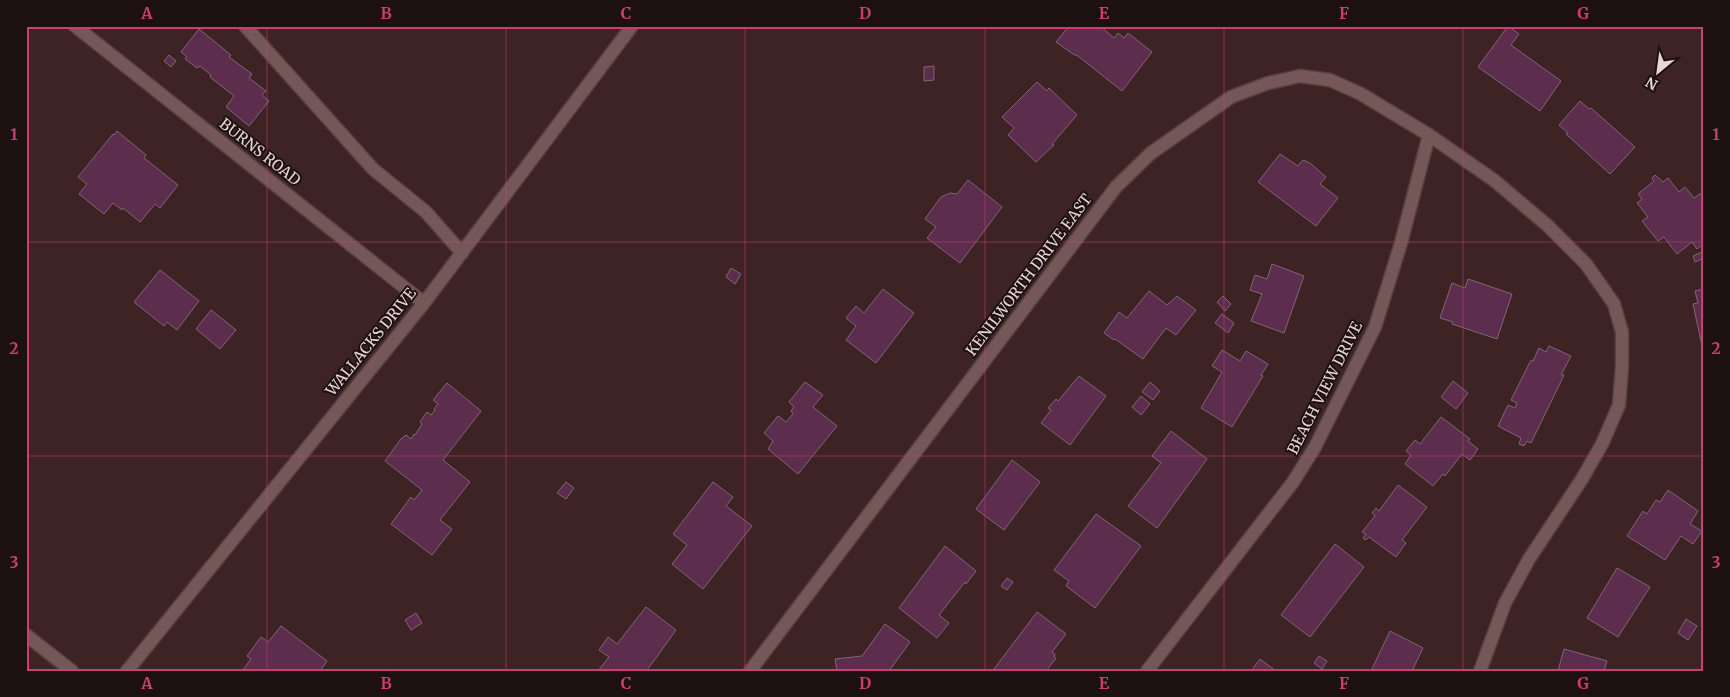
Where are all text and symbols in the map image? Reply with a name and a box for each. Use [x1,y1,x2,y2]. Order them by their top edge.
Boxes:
text: A [140,3,153,23]
text: B [380,3,392,23]
text: C [621,3,631,23]
text: D [859,3,871,23]
text: E [1099,3,1110,23]
text: F [1339,3,1349,23]
text: G [1577,3,1589,23]
north arrow [1632,48,1682,98]
text: N [1642,73,1661,94]
street label: BURNS ROAD [216,114,305,189]
text: 1 [10,124,18,144]
text: 1 [1712,124,1720,144]
street label: KENILWORTH DRIVE EAST [961,190,1096,359]
street label: WALLACKS DRIVE [321,284,420,400]
street label: BEACH VIEW DRIVE [1283,318,1366,457]
text: 2 [9,338,19,358]
text: 2 [1711,338,1721,358]
text: 3 [9,552,19,572]
text: 3 [1711,552,1721,572]
text: A [140,673,153,693]
text: B [380,673,392,693]
text: C [621,673,631,693]
text: D [859,673,871,693]
text: E [1099,673,1110,693]
text: F [1339,673,1349,693]
text: G [1577,673,1589,693]

